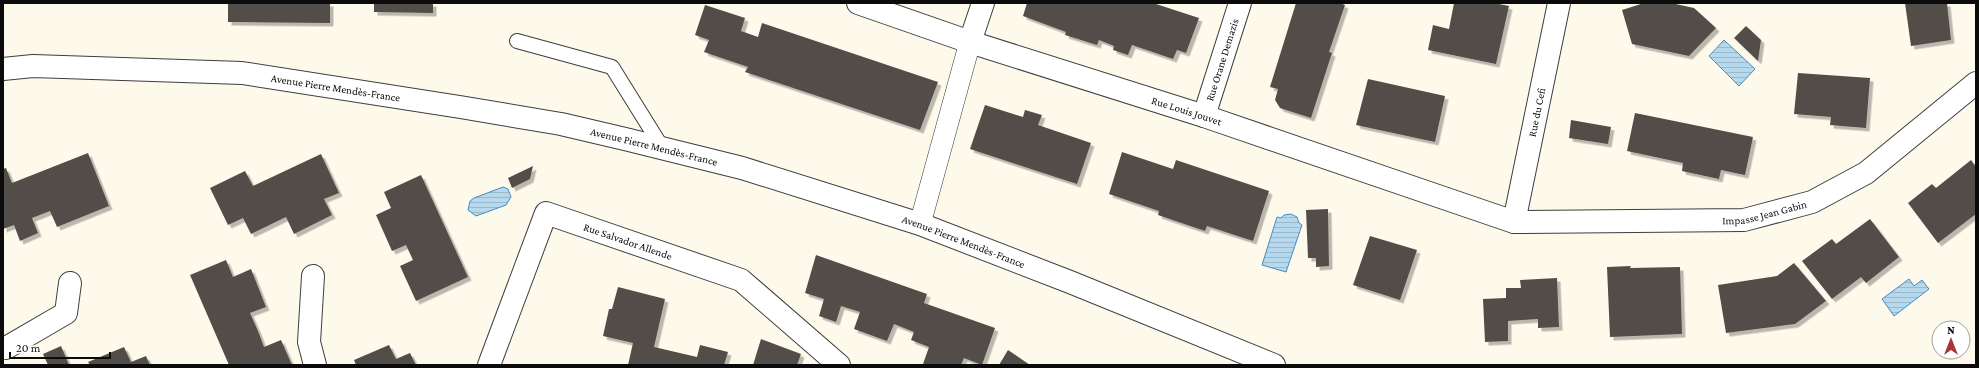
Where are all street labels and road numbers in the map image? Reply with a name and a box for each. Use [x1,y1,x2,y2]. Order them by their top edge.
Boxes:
street label: Rue Orane Demazis [1203,17,1241,102]
street label: Avenue Pierre Mendès-France [270,72,401,104]
street label: Rue du Cefi [1526,87,1547,138]
street label: Rue Louis Jouvet [1150,94,1224,128]
street label: Avenue Pierre Mendès-France [589,125,719,168]
street label: Impasse Jean Gabin [1722,198,1808,227]
street label: Avenue Pierre Mendès-France [901,213,1027,270]
street label: Rue Salvador Allende [582,220,674,262]

